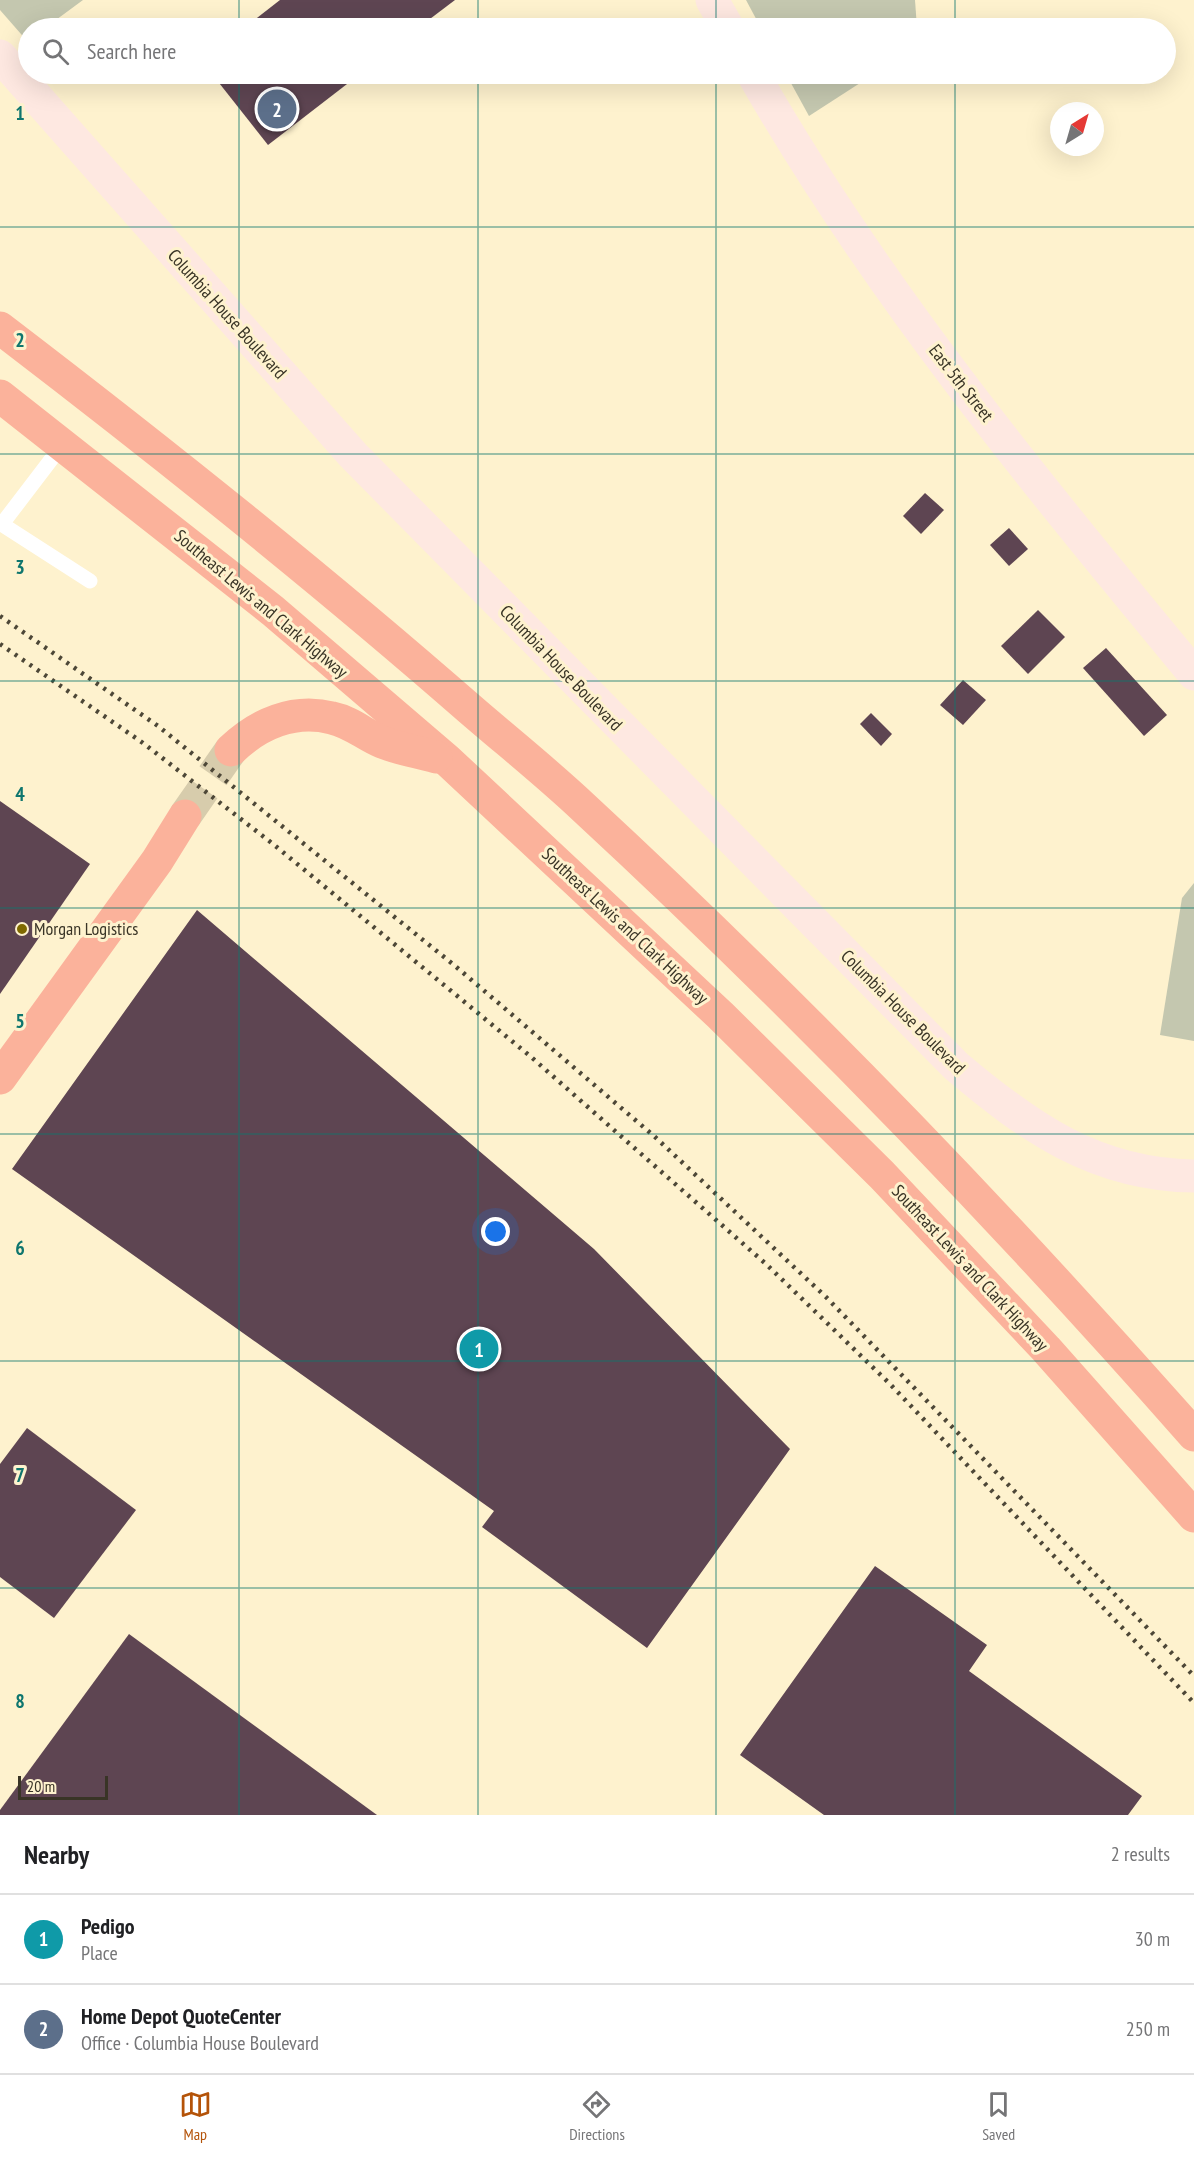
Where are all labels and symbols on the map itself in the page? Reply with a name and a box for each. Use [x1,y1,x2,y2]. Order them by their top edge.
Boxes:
pin: 2 [258,86,296,132]
text: 1 [15,100,25,126]
north arrow [1050,102,1104,156]
street label: Columbia House Boulevard [163,244,292,383]
text: 2 [15,327,25,353]
street label: East 5th Street [924,339,999,426]
street label: Southeast Lewis and Clark Highway [170,524,353,683]
text: 3 [15,554,25,580]
street label: Columbia House Boulevard [495,600,628,736]
text: 4 [15,781,25,807]
street label: Southeast Lewis and Clark Highway [537,842,714,1009]
place label: Morgan Logistics [34,917,138,940]
marker: Morgan Logistics [15,922,29,936]
street label: Columbia House Boulevard [836,945,970,1079]
text: 5 [15,1008,25,1034]
street label: Southeast Lewis and Clark Highway [887,1180,1054,1356]
your location [481,1217,510,1246]
text: 6 [15,1235,25,1261]
pin: 1 [460,1326,498,1372]
text: 7 [15,1462,25,1488]
text: 8 [15,1688,25,1714]
scale bar [18,1773,108,1800]

